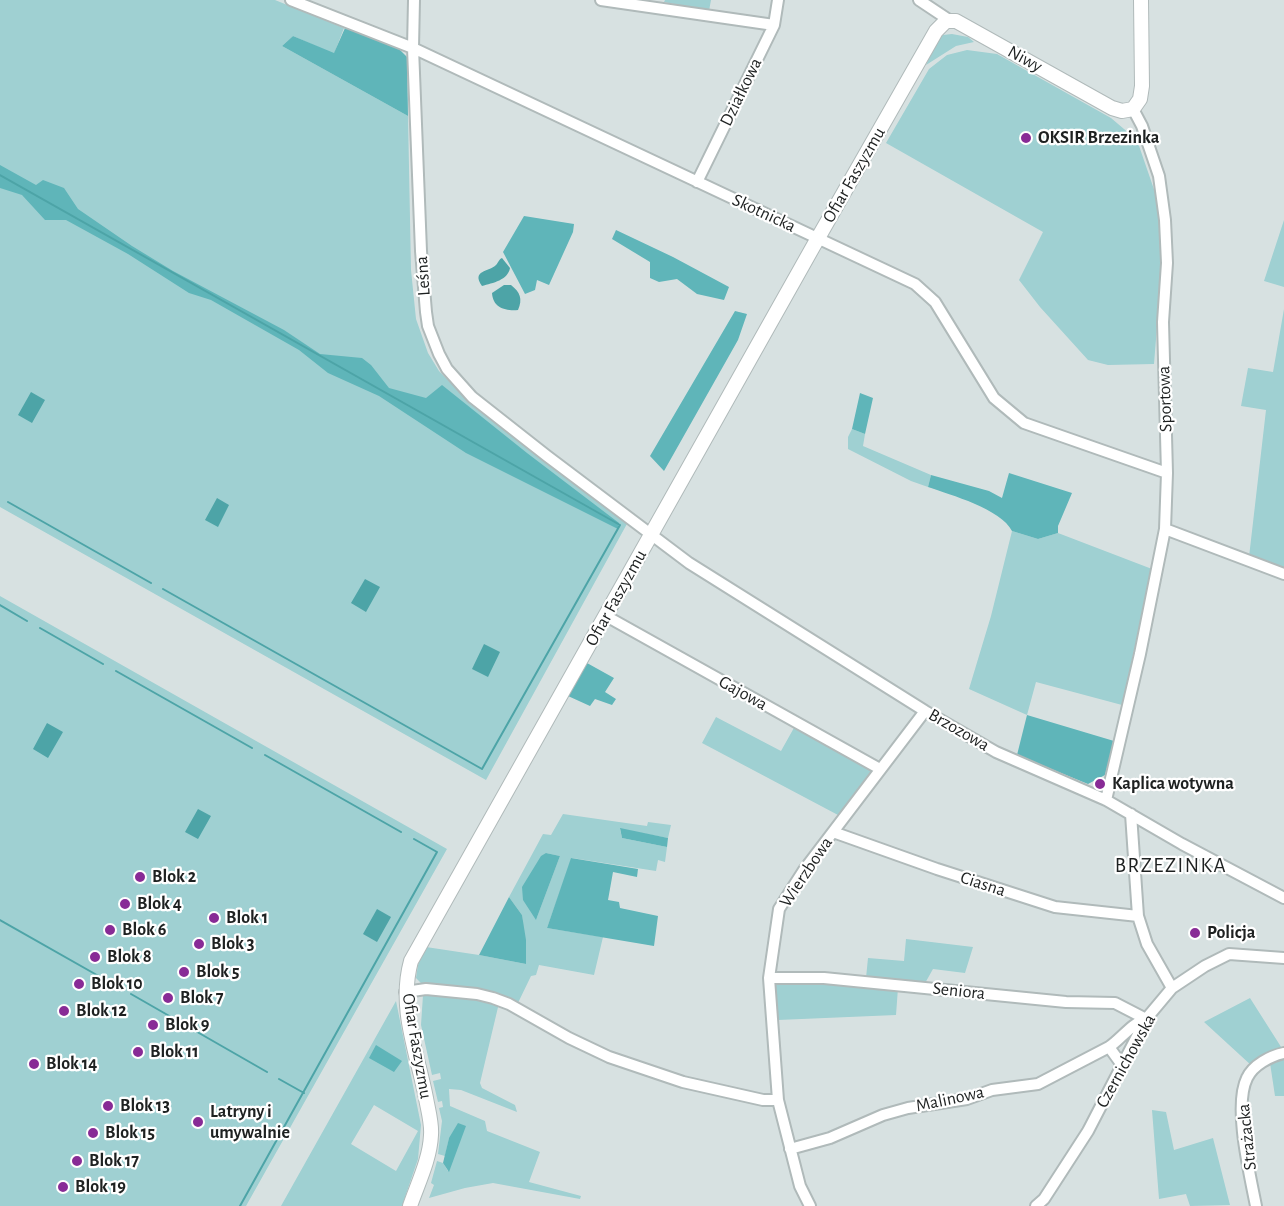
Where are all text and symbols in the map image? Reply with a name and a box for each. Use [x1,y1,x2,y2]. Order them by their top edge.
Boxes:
street label: Niwy [1004,41,1046,77]
street label: Działkowa [715,54,767,130]
street label: Ofiar Faszyzmu [818,123,890,227]
place label: OKSIR Brzezinka [1038,127,1159,149]
marker: OKSIR Brzezinka [1019,131,1033,145]
street label: Skotnicka [729,189,799,237]
street label: Leśna [411,255,435,297]
street label: Sportowa [1153,365,1177,433]
street label: Ofiar Faszyzmu [581,546,651,650]
street label: Gajowa [715,671,771,715]
street label: Brzozowa [925,704,993,756]
place label: Kaplica wotywna [1112,773,1234,795]
marker: Kaplica wotywna [1093,777,1107,791]
street label: Wierzbowa [775,833,837,911]
district label: BRZEZINKA [1115,853,1227,879]
place label: Blok 2 [152,866,196,888]
street label: Ciasna [958,867,1008,901]
marker: Blok 2 [133,870,147,884]
place label: Blok 4 [137,893,182,915]
marker: Blok 4 [118,897,132,911]
place label: Blok 1 [226,907,268,929]
marker: Blok 1 [207,911,221,925]
place label: Blok 6 [122,919,166,941]
place label: Policja [1207,922,1255,944]
marker: Blok 6 [103,923,117,937]
marker: Policja [1188,926,1202,940]
place label: Blok 3 [211,933,254,955]
marker: Blok 3 [192,937,206,951]
place label: Blok 8 [107,946,152,968]
marker: Blok 8 [88,950,102,964]
place label: Blok 5 [196,961,239,983]
marker: Blok 5 [177,965,191,979]
place label: Blok 10 [91,973,143,995]
marker: Blok 10 [72,977,86,991]
street label: Seniora [932,978,986,1004]
place label: Blok 7 [180,987,223,1009]
marker: Blok 7 [161,991,175,1005]
street label: Ofiar Faszyzmu [397,992,437,1100]
place label: Blok 12 [76,1000,127,1022]
marker: Blok 12 [57,1004,71,1018]
street label: Czernichowska [1091,1010,1161,1112]
place label: Blok 9 [165,1014,209,1036]
marker: Blok 9 [146,1018,160,1032]
place label: Blok 11 [150,1041,199,1063]
marker: Blok 11 [131,1045,145,1059]
place label: Blok 14 [46,1053,97,1075]
marker: Blok 14 [27,1057,41,1071]
street label: Malinowa [914,1081,986,1117]
place label: Blok 13 [120,1095,170,1117]
marker: Blok 13 [101,1099,115,1113]
place label: Latryny i umywalnie [210,1101,290,1144]
street label: Strażacka [1233,1103,1261,1171]
marker: Latryny i umywalnie [191,1115,205,1129]
place label: Blok 15 [105,1122,155,1144]
marker: Blok 15 [86,1126,100,1140]
place label: Blok 17 [89,1150,139,1172]
marker: Blok 17 [70,1154,84,1168]
place label: Blok 19 [75,1176,126,1198]
marker: Blok 19 [56,1180,70,1194]

